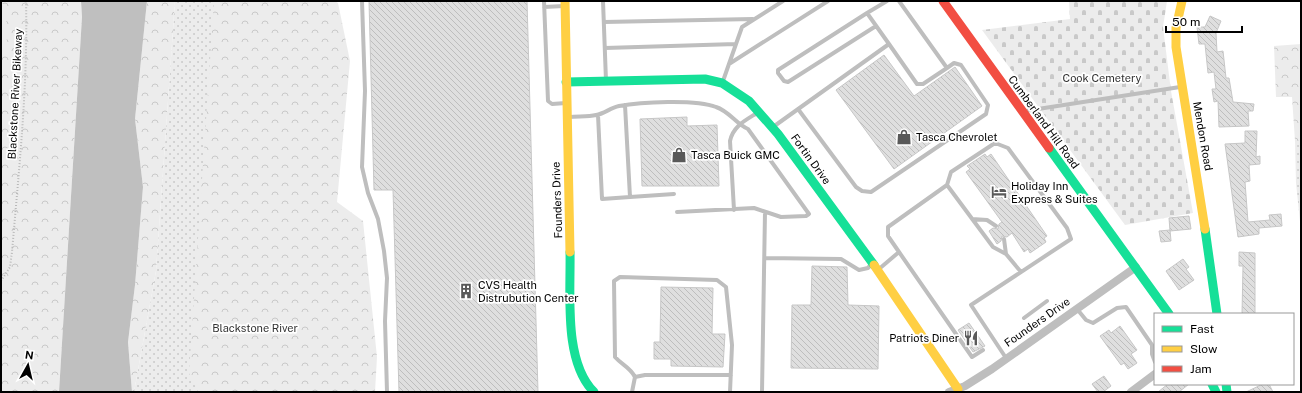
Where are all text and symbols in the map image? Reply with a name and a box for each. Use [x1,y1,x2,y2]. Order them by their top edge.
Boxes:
scale bar [1166,8,1242,34]
text: 50 m [1172,15,1200,29]
street label: Blackstone River Bikeway [6,28,24,160]
park label: Cook Cemetery [1063,72,1142,84]
street label: Cumberland Hill Road [1006,73,1082,171]
street label: Mendon Road [1191,100,1215,172]
shop icon: Tasca Chevrolet [895,128,913,146]
place label: Tasca Chevrolet [916,131,997,143]
street label: Fortin Drive [789,132,833,186]
shop icon: Tasca Buick GMC [670,146,688,164]
place label: Tasca Buick GMC [691,149,780,161]
street label: Founders Drive [550,161,564,239]
place label: Holiday Inn Express & Suites [1011,180,1098,205]
hotel icon: Holiday Inn Express & Suites [990,183,1008,201]
place label: CVS Health Distrubution Center [478,279,579,304]
building icon: CVS Health Distrubution Center [457,282,475,300]
street label: Founders Drive [1002,295,1072,349]
legend [1154,313,1294,385]
park label: Blackstone River [212,322,298,334]
text: Fast [1190,322,1215,336]
restaurant icon: Patriots Diner [962,329,980,347]
place label: Patriots Diner [889,332,959,344]
text: Slow [1190,342,1218,356]
north arrow [8,345,48,385]
text: N [24,349,34,362]
text: Jam [1190,362,1212,376]

